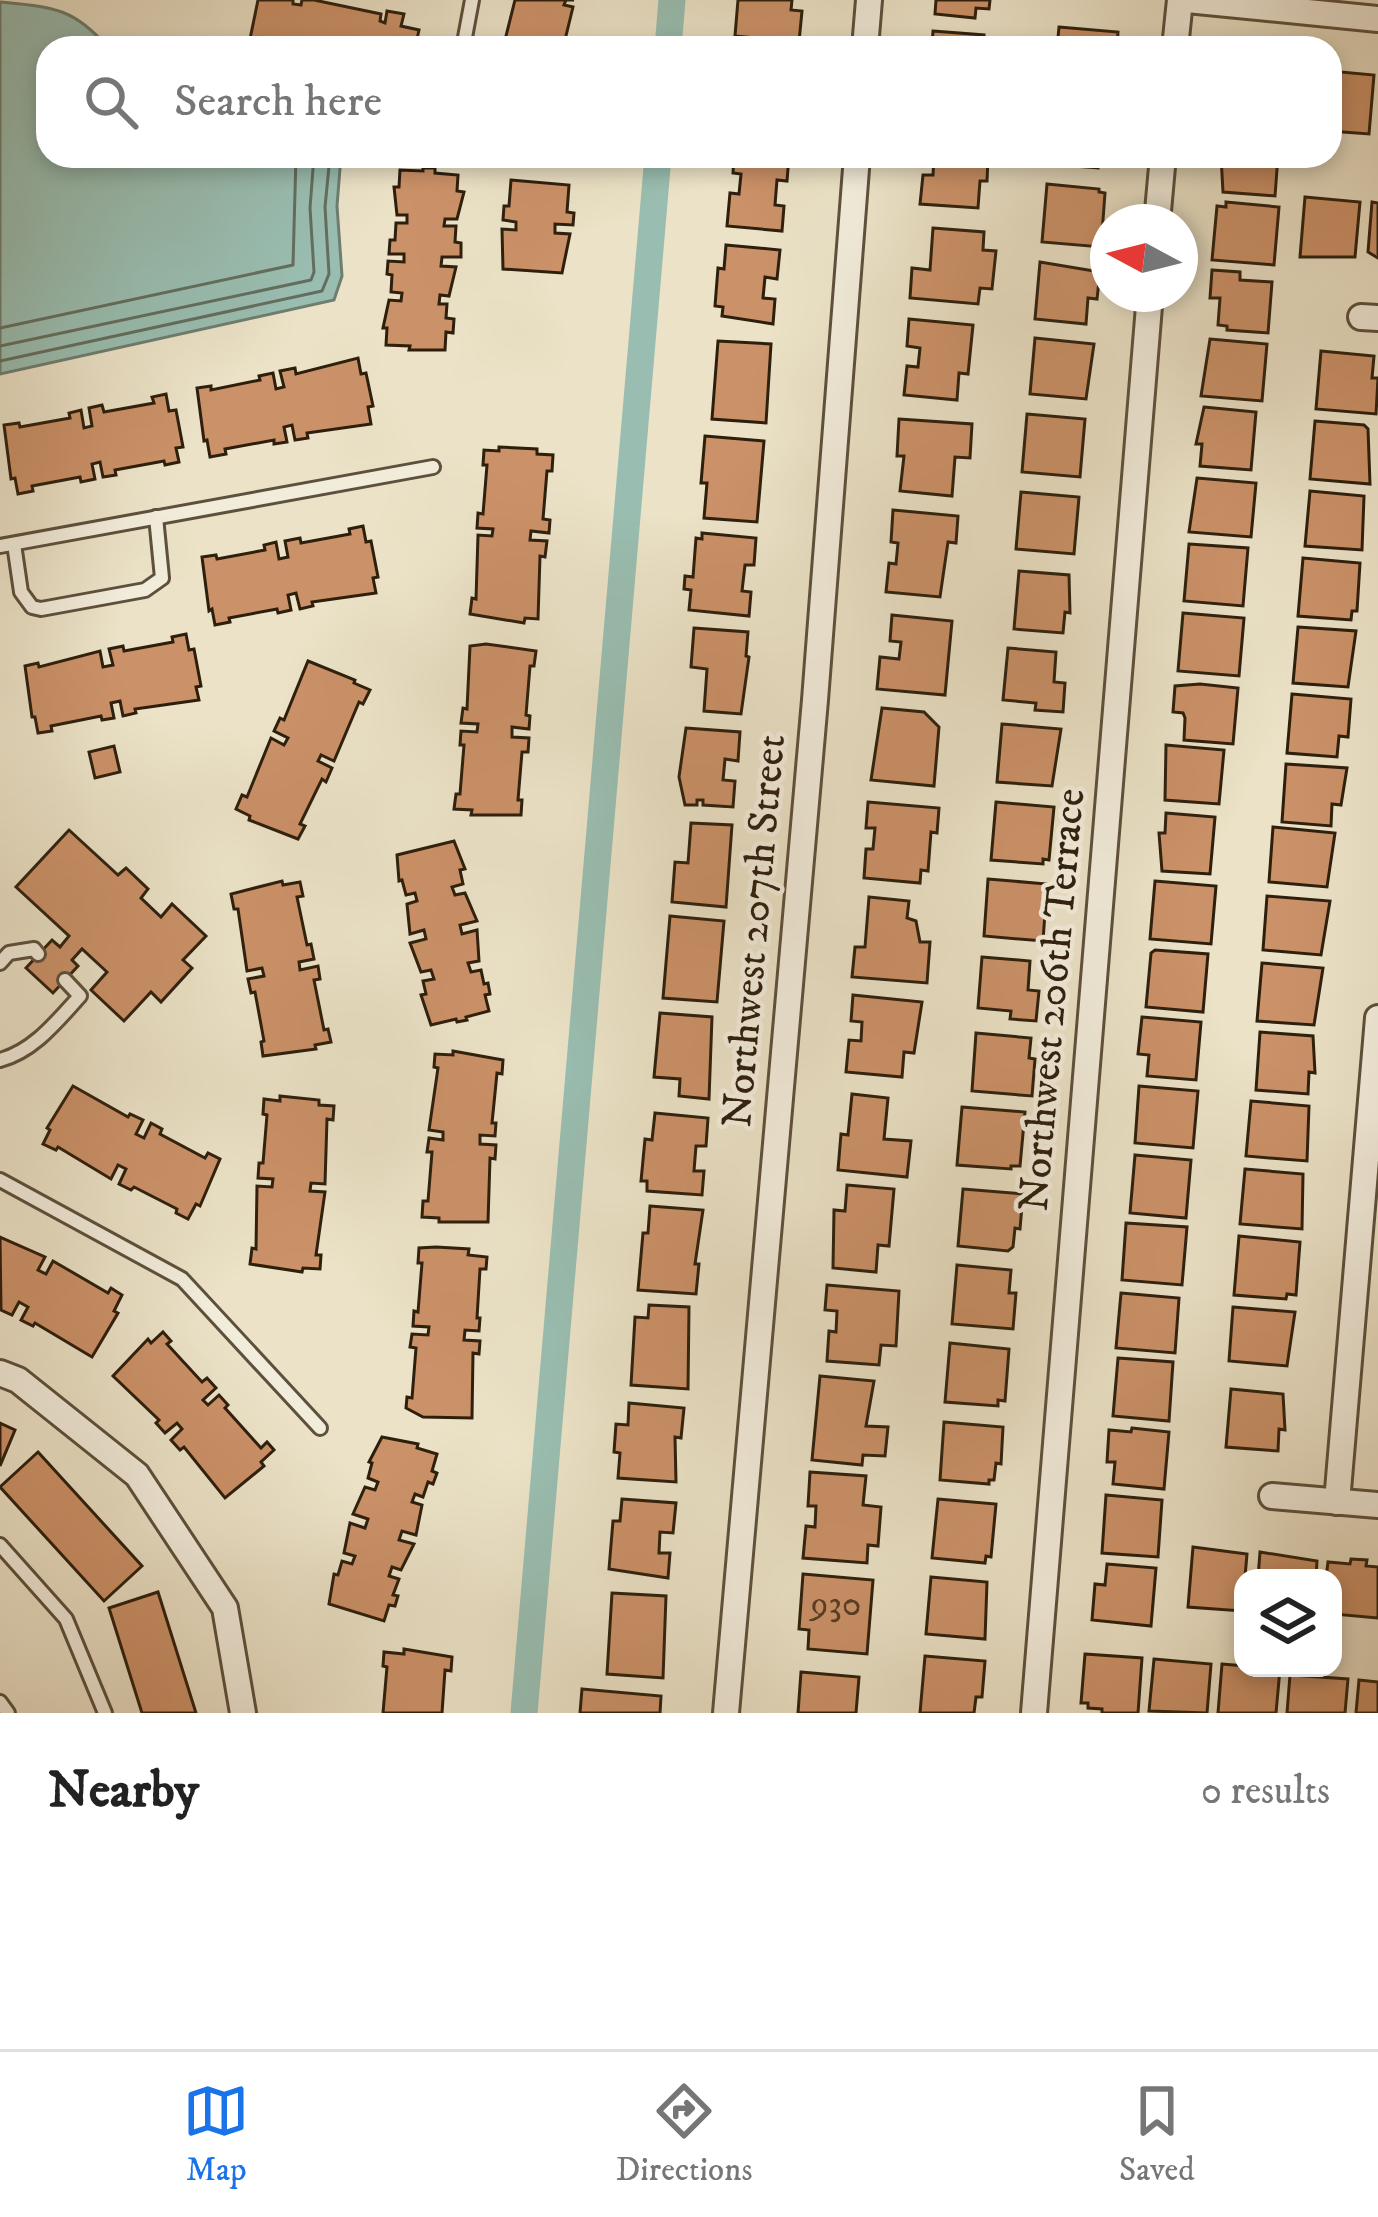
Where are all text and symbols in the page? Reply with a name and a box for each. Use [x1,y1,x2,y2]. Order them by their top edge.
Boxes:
search box [36,36,1342,168]
icon: search [78,69,144,135]
text: Search here [174,74,382,130]
north arrow [1090,204,1198,312]
street label: Northwest 207th Street [712,732,798,1130]
street label: Northwest 206th Terrace [1009,786,1097,1214]
map controls [1234,1569,1342,1677]
button: layers [1234,1569,1342,1677]
house number: 930 [809,1582,861,1627]
text: Nearby [48,1759,199,1823]
text: 0 results [1201,1767,1330,1816]
tab: Map [183,2078,249,2191]
tab: Directions [616,2078,752,2191]
tab: Saved [1119,2078,1195,2191]

